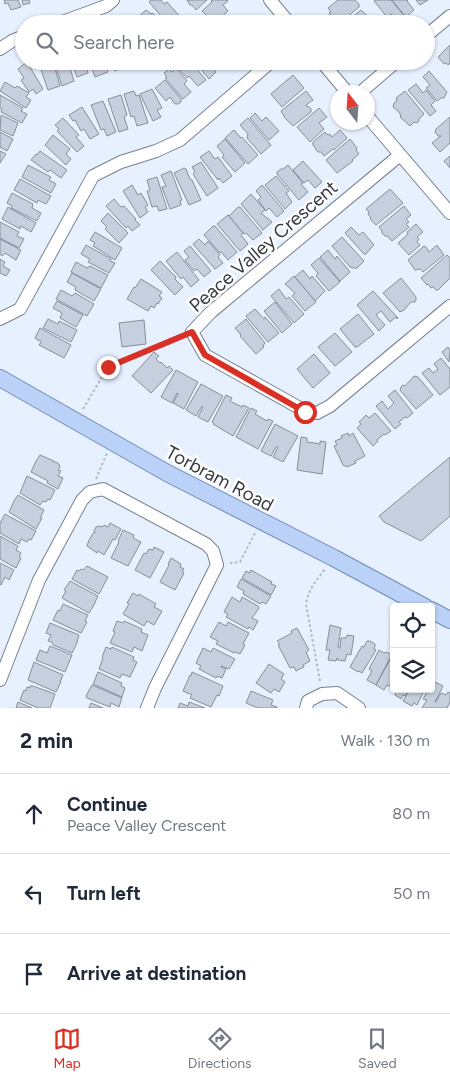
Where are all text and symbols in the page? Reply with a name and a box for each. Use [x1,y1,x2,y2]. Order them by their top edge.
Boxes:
search box [15,15,435,70]
icon: search [33,29,61,57]
text: Search here [73,31,175,54]
north arrow [330,85,375,130]
street label: Peace Valley Crescent [184,176,342,317]
route end [97,356,120,379]
route start [294,401,317,424]
street label: Torbram Road [162,440,278,516]
map controls [390,603,435,693]
button: locate [390,603,435,648]
button: layers [390,648,435,693]
text: 2 min [20,728,73,753]
text: Walk · 130 m [341,731,430,750]
text: Continue [67,793,147,816]
icon: ahead [20,800,48,828]
text: 80 m [392,804,430,823]
text: Peace Valley Crescent [67,816,226,835]
icon: left [20,880,48,908]
text: Turn left [67,882,141,905]
text: 50 m [393,884,430,903]
icon: arrive [20,960,48,988]
text: Arrive at destination [67,962,246,985]
tab: Map [53,1025,81,1072]
tab: Directions [188,1025,252,1072]
tab: Saved [358,1025,397,1072]

